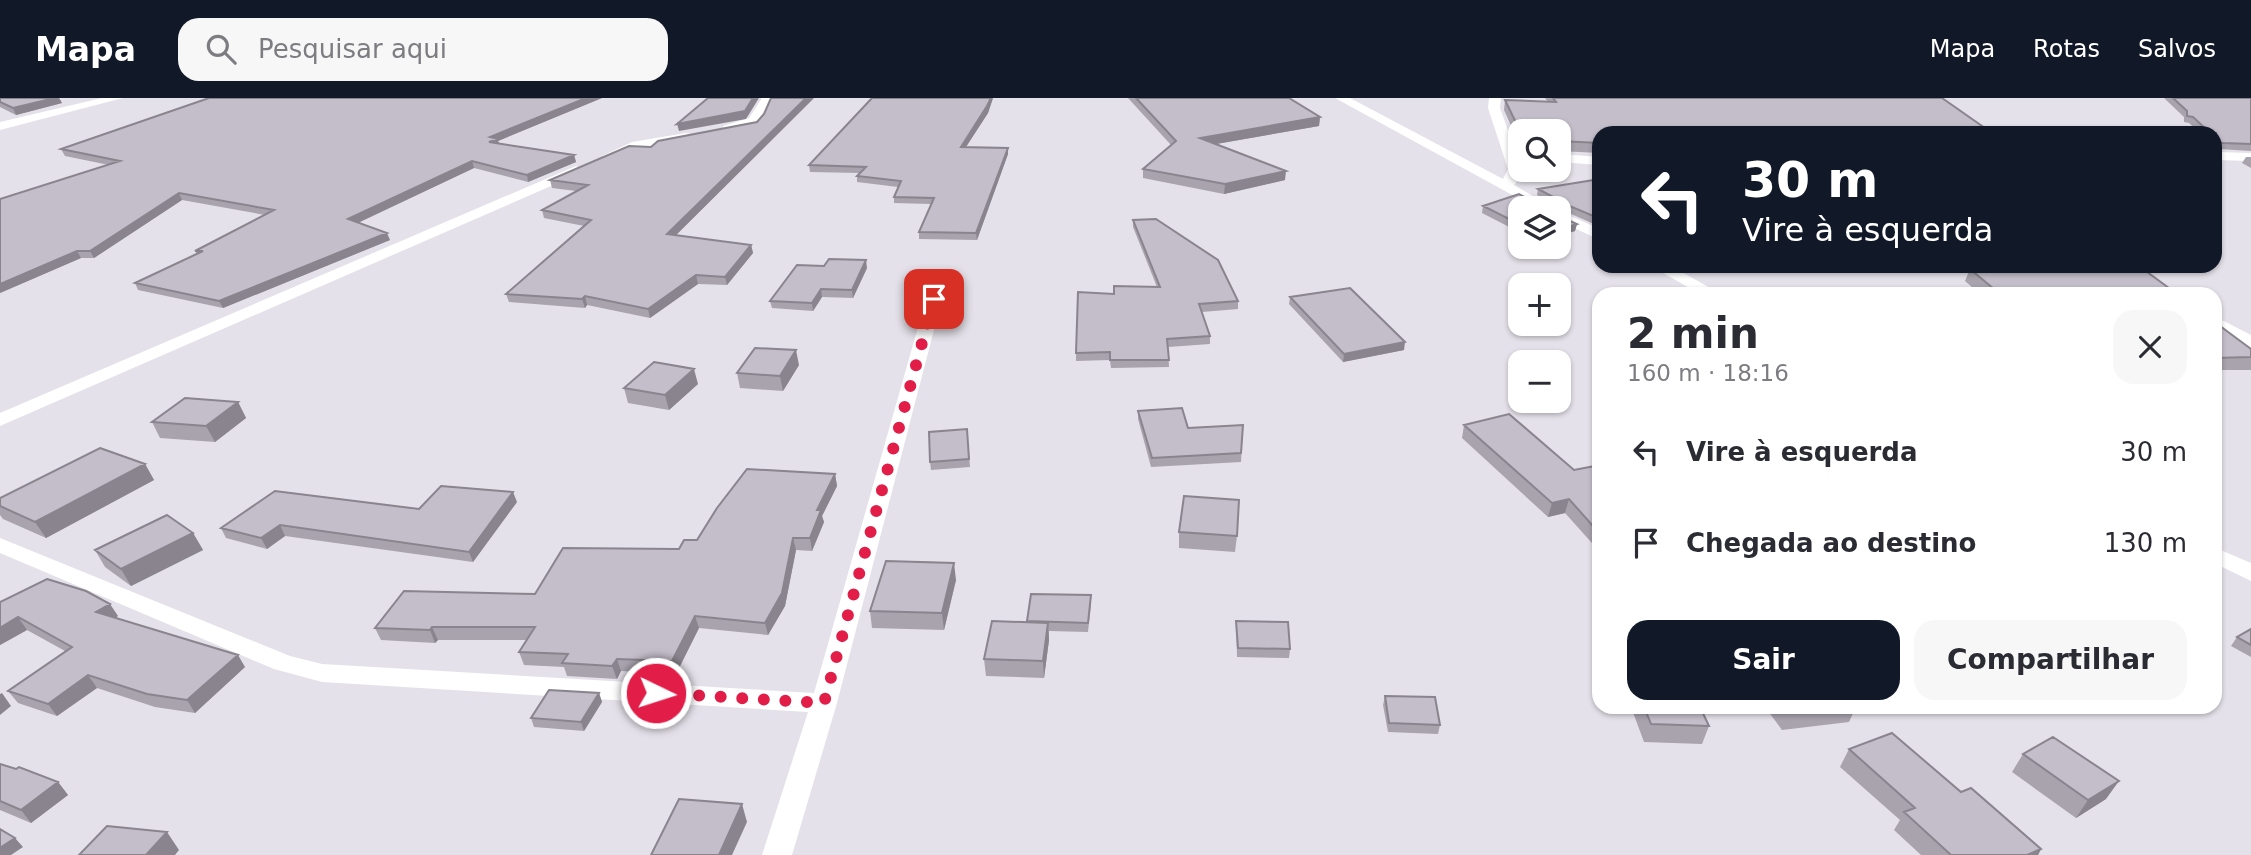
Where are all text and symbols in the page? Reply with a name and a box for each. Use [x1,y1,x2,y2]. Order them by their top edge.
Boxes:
search box [178,18,668,81]
text: Mapa [35,30,136,69]
icon: search [202,30,240,68]
text: Pesquisar aqui [258,34,447,64]
text: Mapa [1930,35,1995,63]
text: Rotas [2033,35,2100,63]
text: Salvos [2138,35,2216,63]
map controls [1508,119,1571,413]
button: search [1508,119,1571,182]
text: 30 m [1742,152,1878,209]
icon: left [1627,154,1718,245]
button: layers [1508,196,1571,259]
text: Vire à esquerda [1742,211,1993,249]
pin [904,269,964,329]
button: + [1508,273,1571,336]
icon: arrive [915,280,953,318]
text: 2 min [1627,309,1759,358]
button: close [2113,310,2187,384]
button: − [1508,350,1571,413]
text: 160 m · 18:16 [1627,360,1789,386]
icon: left [1627,433,1665,471]
text: Vire à esquerda [1686,437,1918,467]
text: 30 m [2120,437,2187,467]
icon: arrive [1627,524,1665,562]
text: Chegada ao destino [1686,528,1976,558]
text: 130 m [2104,528,2187,558]
button: Sair [1627,620,1900,700]
button: Compartilhar [1914,620,2187,700]
position arrow [619,656,693,730]

